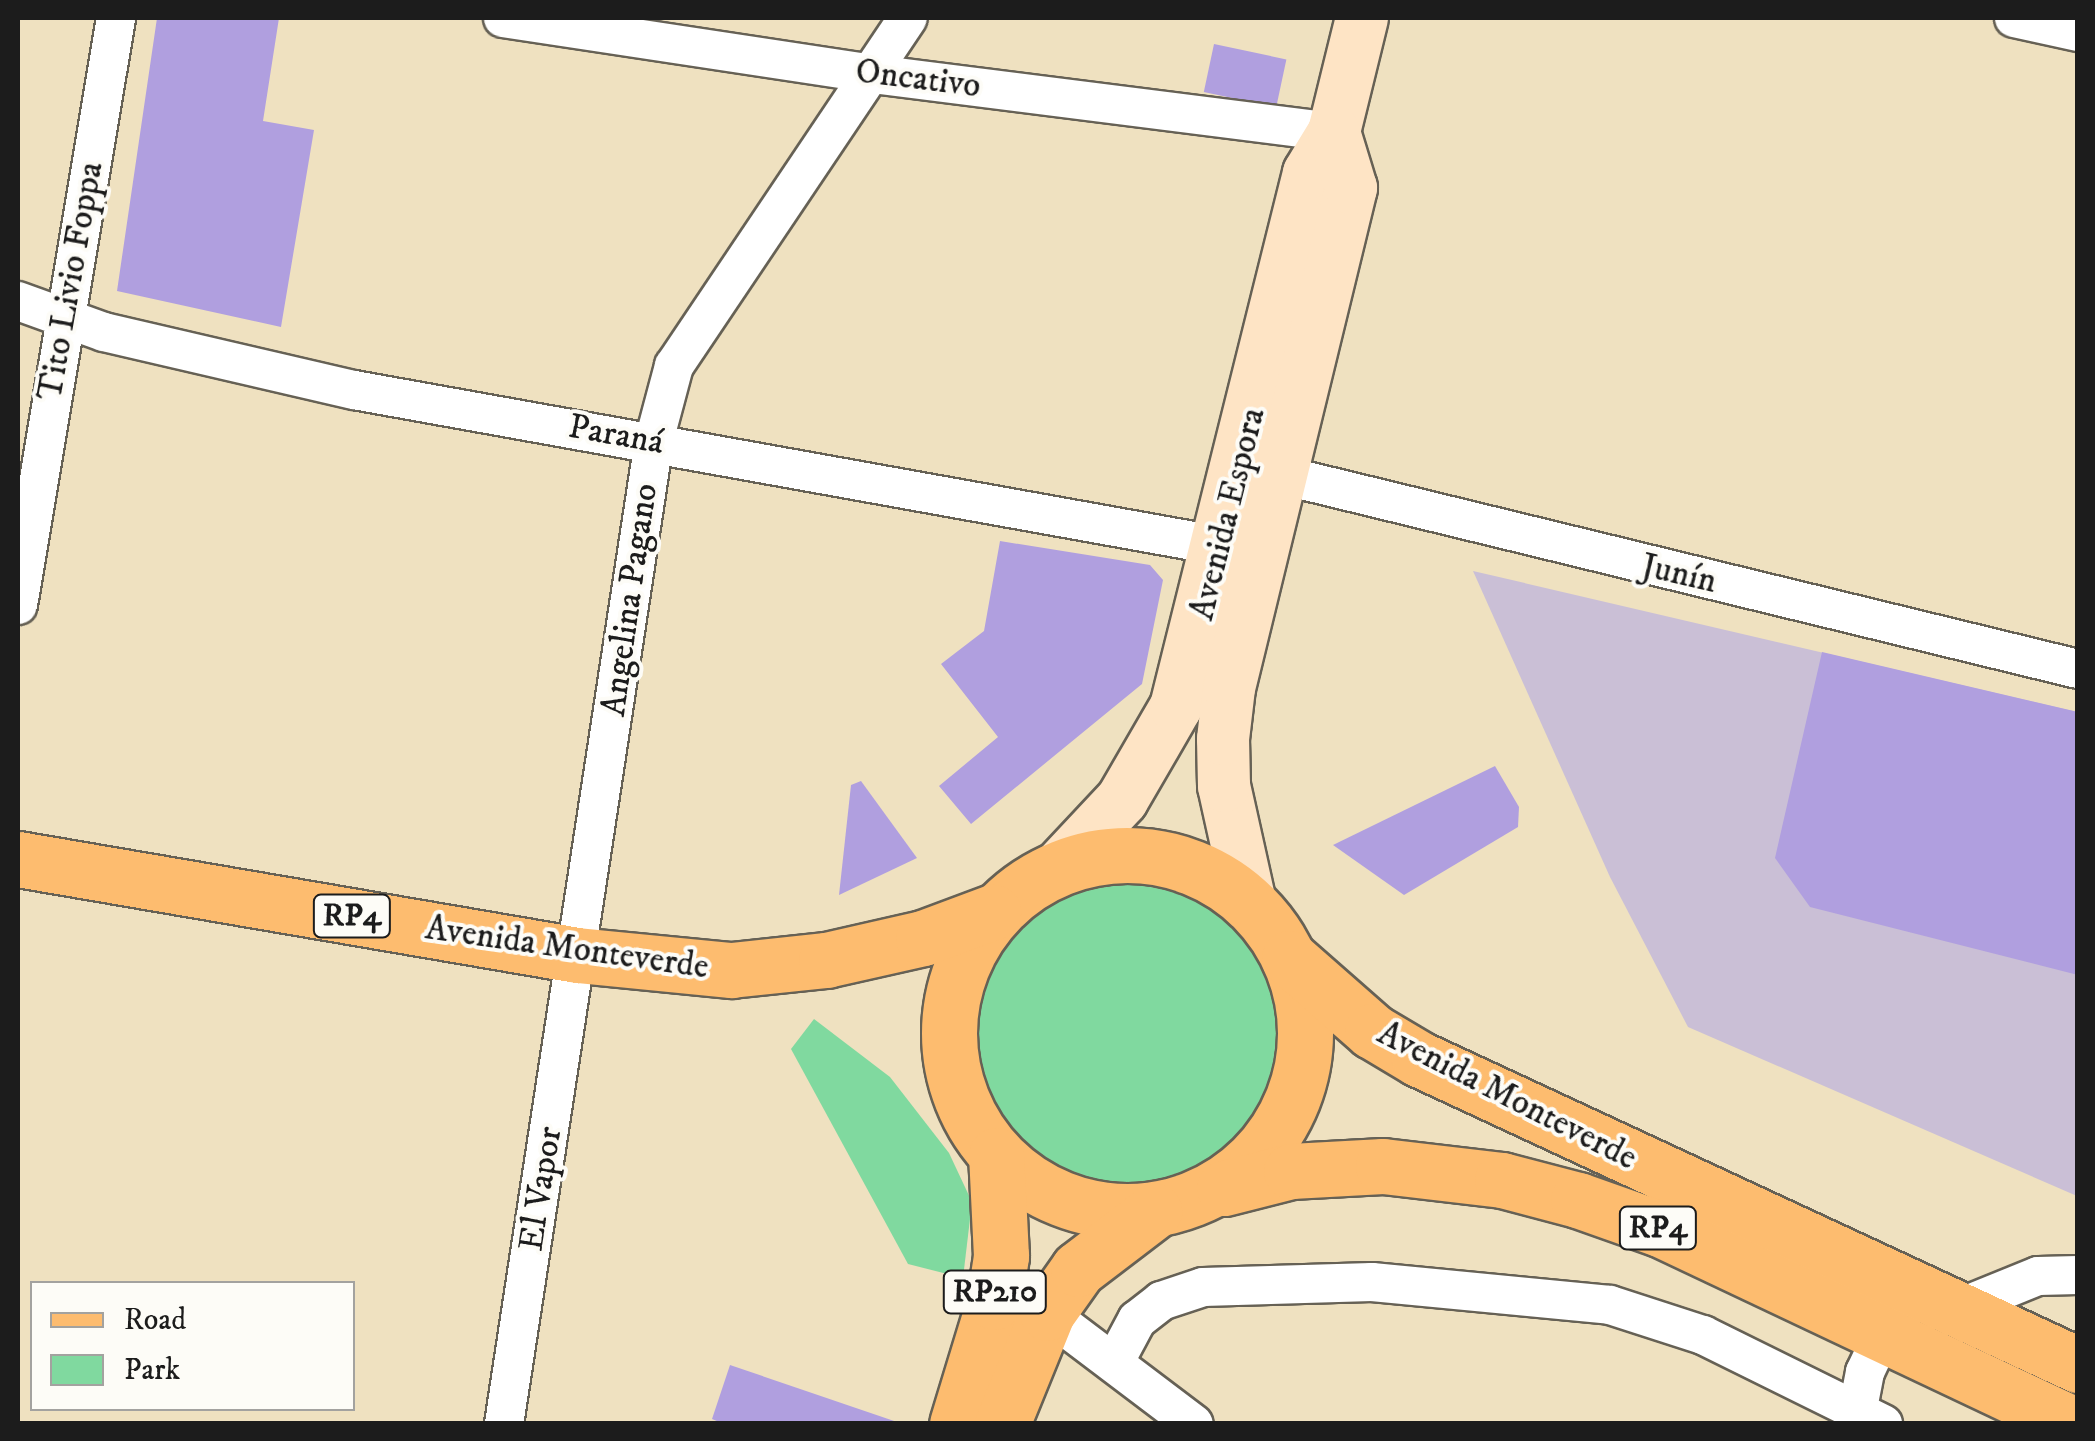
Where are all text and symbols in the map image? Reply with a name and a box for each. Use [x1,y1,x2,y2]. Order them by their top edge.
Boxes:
street label: Oncativo [853,51,983,107]
street label: Tito Livio Foppa [29,158,113,404]
street label: Avenida Espora [1181,403,1275,625]
street label: Paraná [565,406,667,464]
street label: Angelina Pagano [593,481,667,719]
street label: Junín [1637,545,1721,603]
road number: RP4 [312,889,392,943]
street label: Avenida Monteverde [423,907,711,989]
street label: Avenida Monteverde [1370,1012,1644,1180]
street label: El Vapor [510,1124,572,1254]
road number: RP4 [1618,1201,1698,1255]
road number: RP210 [942,1265,1048,1319]
legend [30,1281,355,1411]
text: Road [124,1302,186,1339]
text: Park [124,1352,180,1389]

